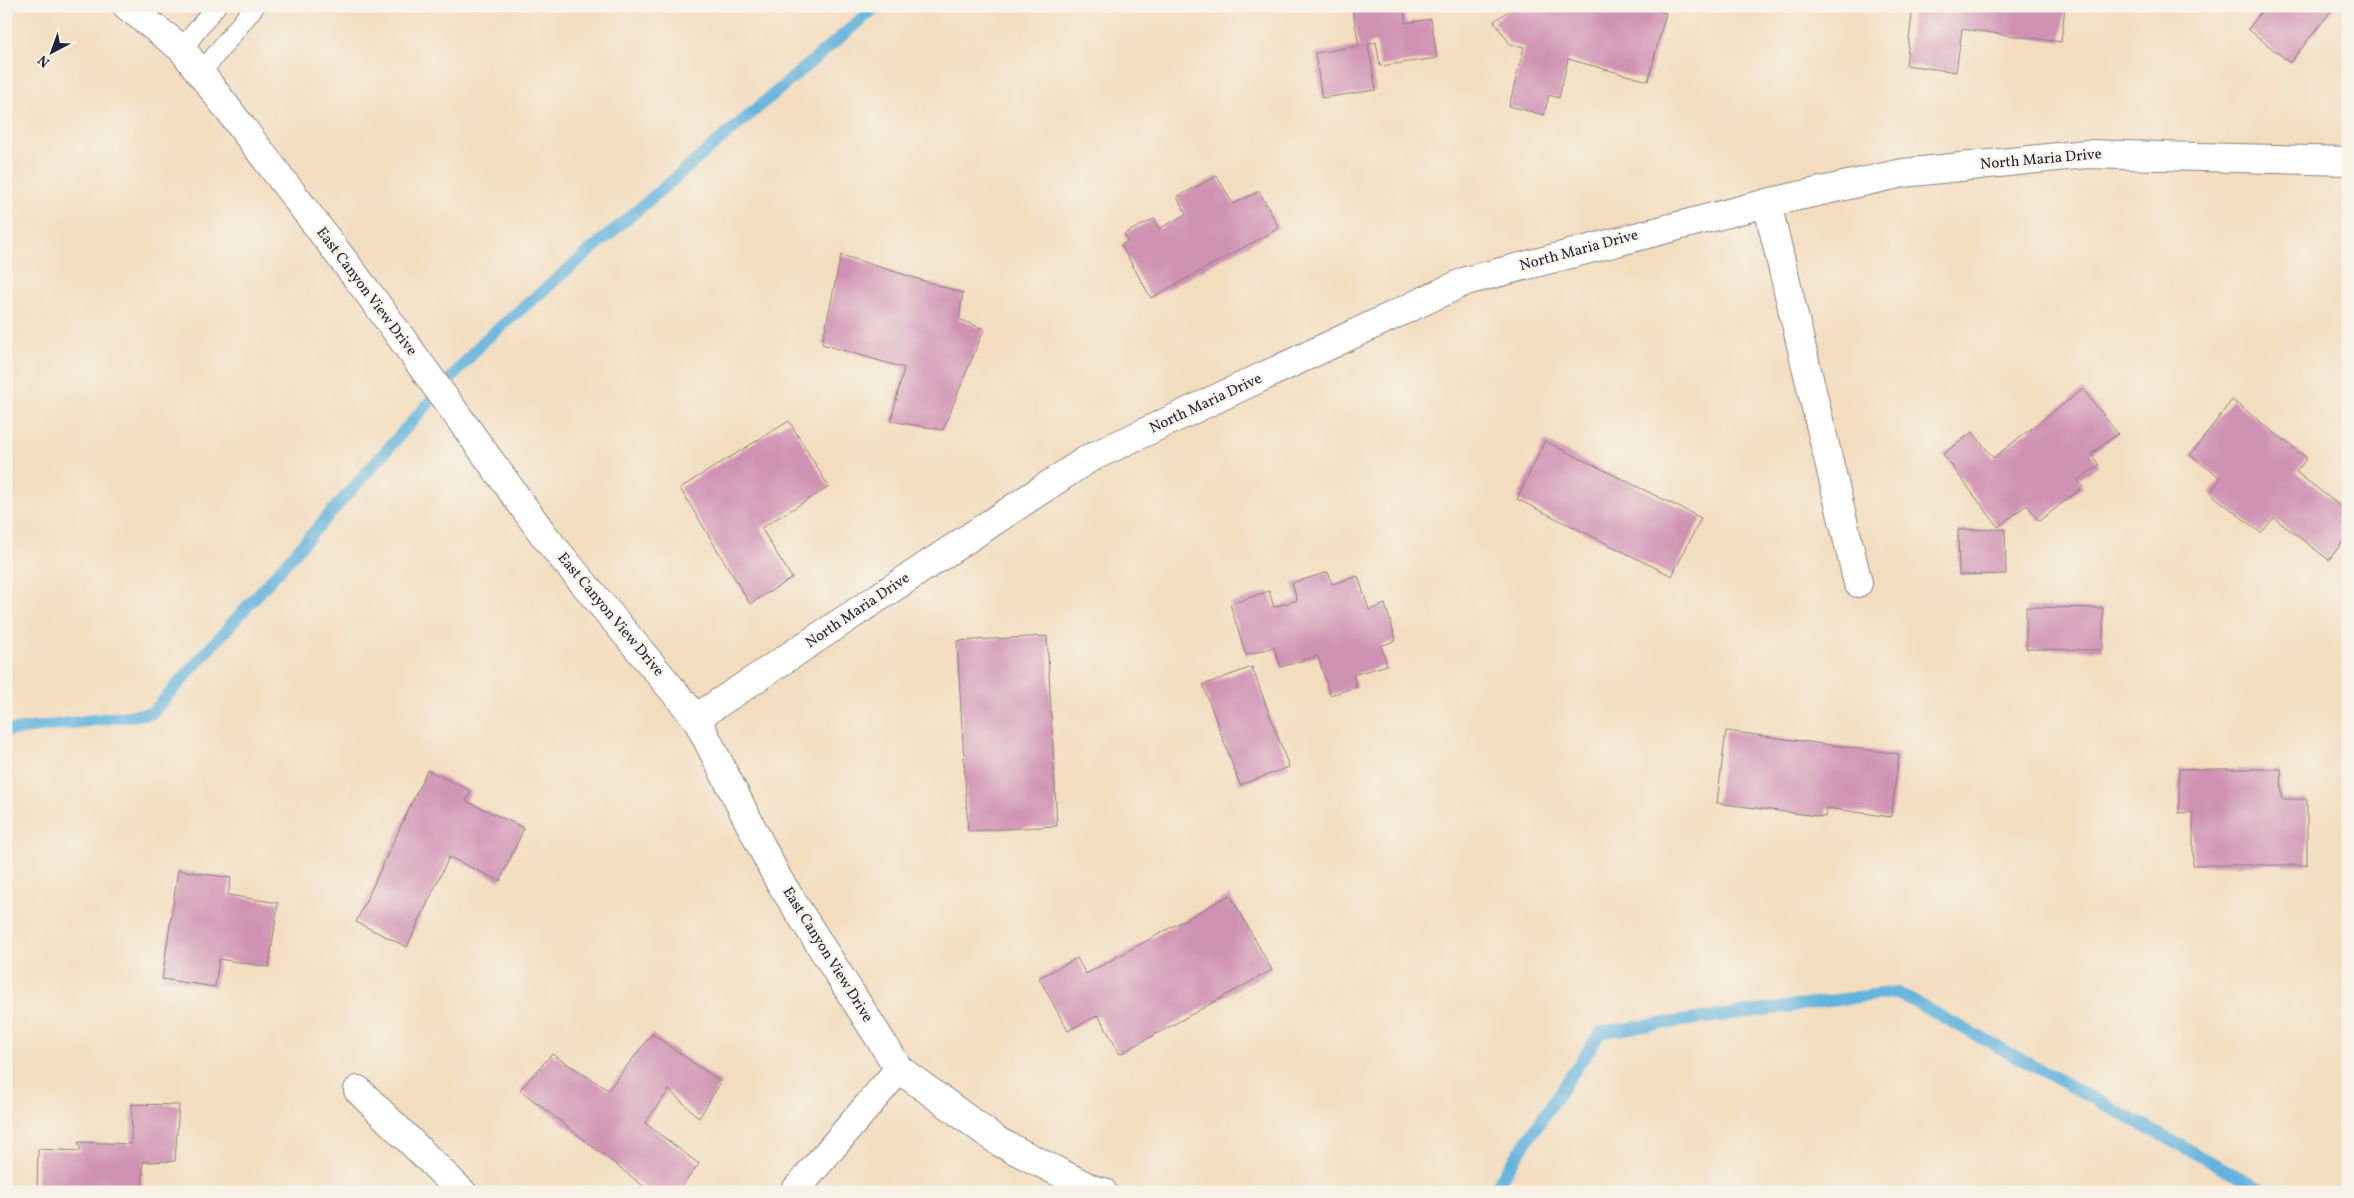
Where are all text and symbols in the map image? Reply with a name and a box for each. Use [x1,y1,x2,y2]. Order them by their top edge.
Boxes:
north arrow [28,28,78,78]
text: N [34,50,55,71]
street label: North Maria Drive [1979,144,2103,176]
street label: East Canyon View Drive [311,223,421,361]
street label: North Maria Drive [1517,225,1641,277]
street label: North Maria Drive [1146,369,1266,439]
street label: East Canyon View Drive [552,548,668,682]
street label: North Maria Drive [802,568,914,654]
street label: East Canyon View Drive [777,883,877,1027]

